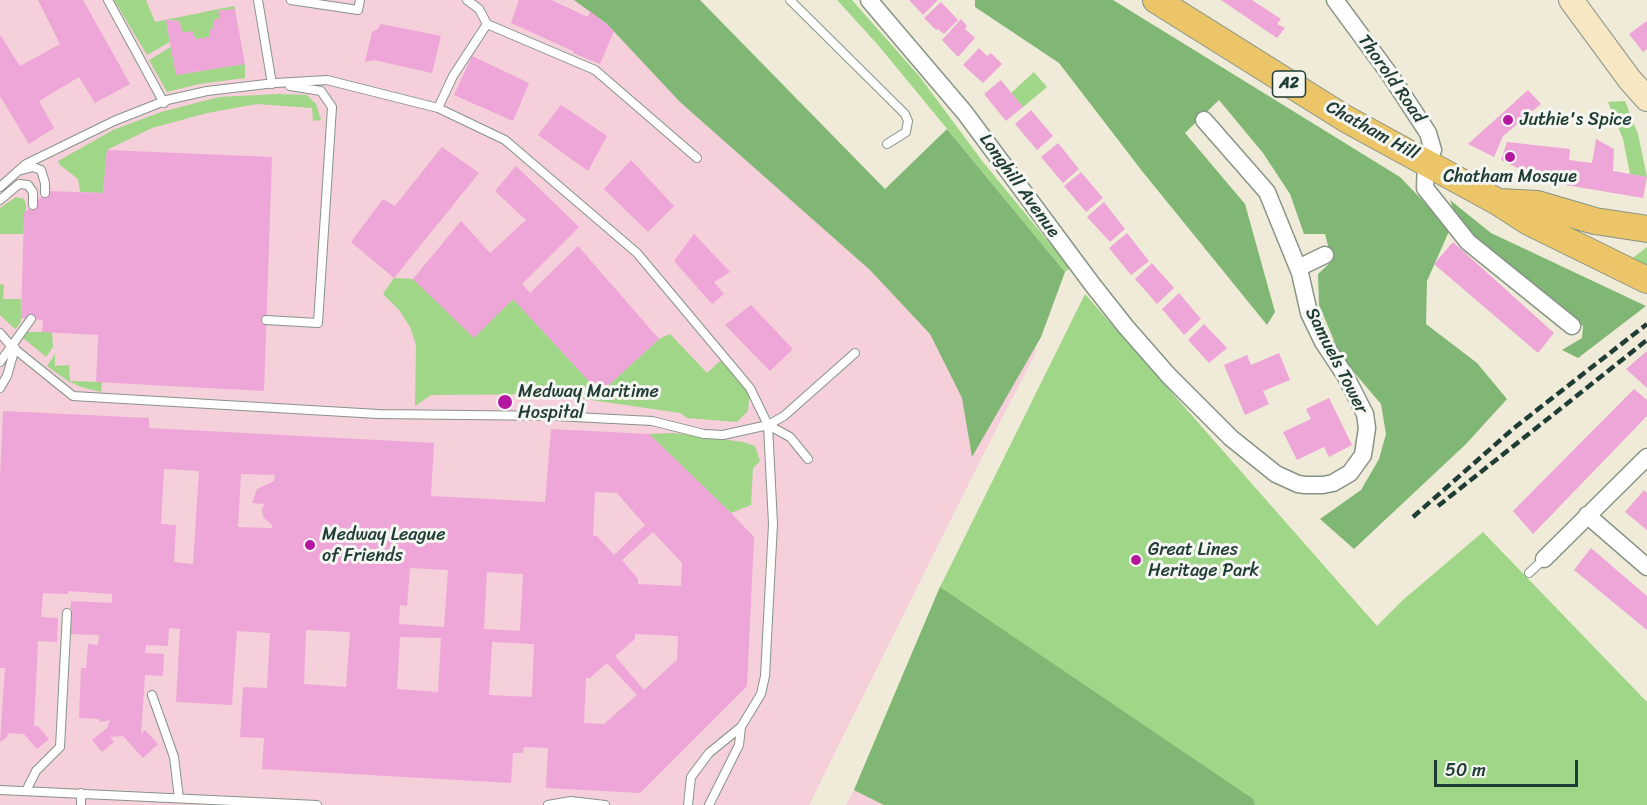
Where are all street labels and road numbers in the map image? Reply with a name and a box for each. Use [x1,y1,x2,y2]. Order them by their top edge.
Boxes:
street label: Thorold Road [1353,31,1429,127]
road number: A2 [1272,71,1306,97]
street label: Chatham Hill [1322,97,1422,165]
street label: Longhill Avenue [974,130,1064,242]
street label: Samuels Tower [1300,304,1372,418]

